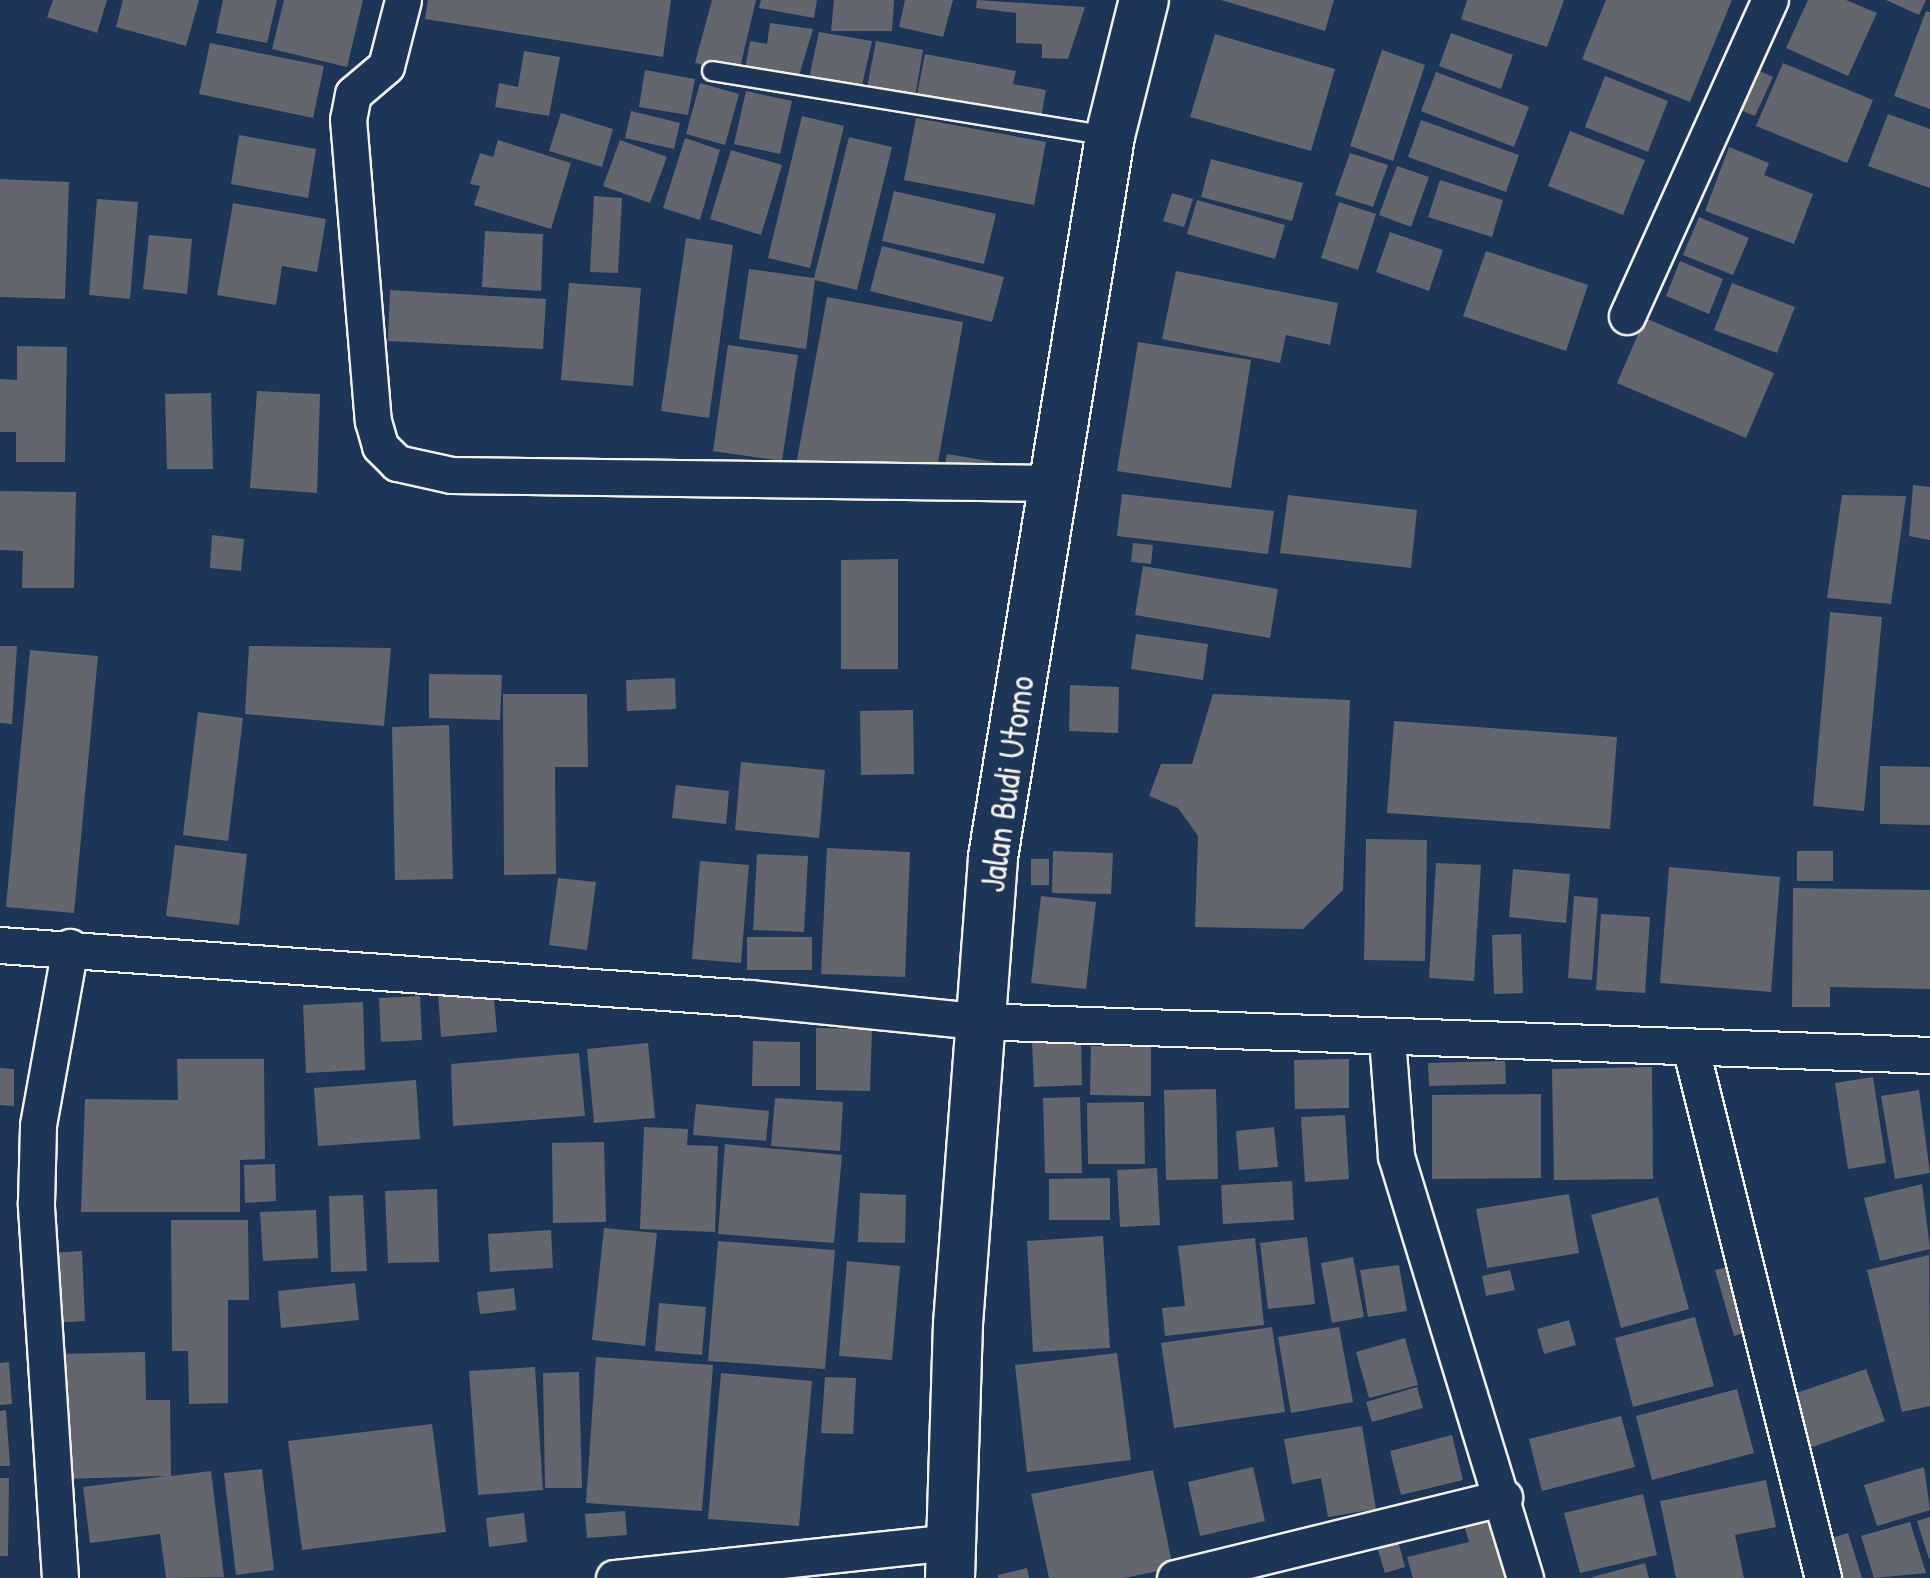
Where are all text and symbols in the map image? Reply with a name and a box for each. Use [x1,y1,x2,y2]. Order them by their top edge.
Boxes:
street label: Jalan Budi Utomo [971,673,1043,895]

